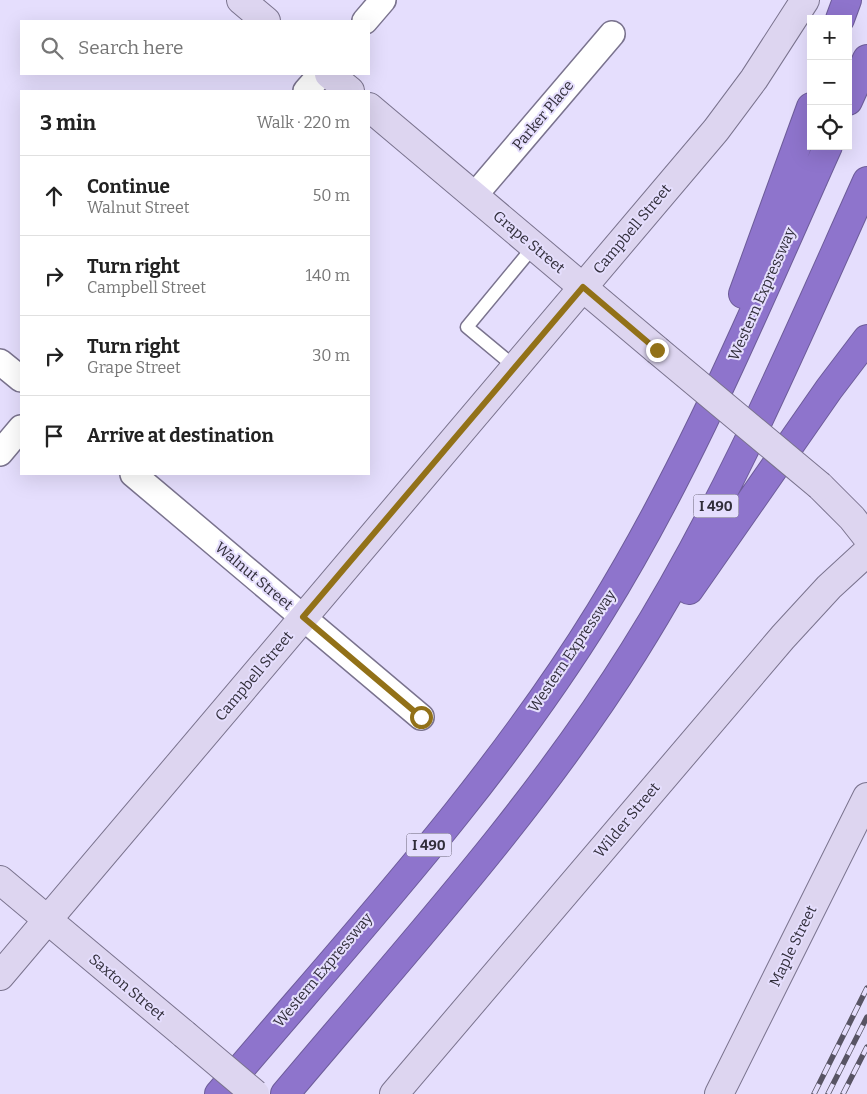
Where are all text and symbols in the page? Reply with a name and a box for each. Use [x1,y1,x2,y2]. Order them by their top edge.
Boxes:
map controls [807,15,852,150]
button: + [807,15,852,60]
search box [20,20,370,75]
icon: search [38,34,66,62]
text: Search here [78,36,183,59]
button: − [807,60,852,105]
street label: Parker Place [509,76,577,154]
button: locate [807,105,852,150]
text: 3 min [40,110,96,136]
text: Walk · 220 m [257,113,350,132]
text: Continue [87,175,170,198]
street label: Campbell Street [589,180,675,278]
icon: ahead [40,182,68,210]
text: 50 m [313,186,350,205]
text: Walnut Street [87,198,190,217]
street label: Grape Street [490,207,569,278]
street label: Western Expressway [725,225,800,363]
text: Turn right [87,255,180,278]
icon: right [40,262,68,290]
text: 140 m [305,266,350,285]
text: Campbell Street [87,278,206,297]
text: Turn right [87,335,180,358]
route end [646,339,669,362]
icon: right [40,342,68,370]
text: 30 m [312,346,350,365]
text: Grape Street [87,358,181,377]
icon: arrive [40,422,68,450]
text: Arrive at destination [87,424,274,447]
road number: I 490 [694,494,738,518]
street label: Walnut Street [211,538,297,614]
street label: Western Expressway [524,586,620,716]
street label: Campbell Street [211,627,297,725]
route start [410,706,433,729]
street label: Wilder Street [590,778,664,861]
road number: I 490 [406,834,452,856]
street label: Maple Street [766,902,821,990]
street label: Western Expressway [270,909,376,1031]
street label: Saxton Street [85,950,169,1024]

